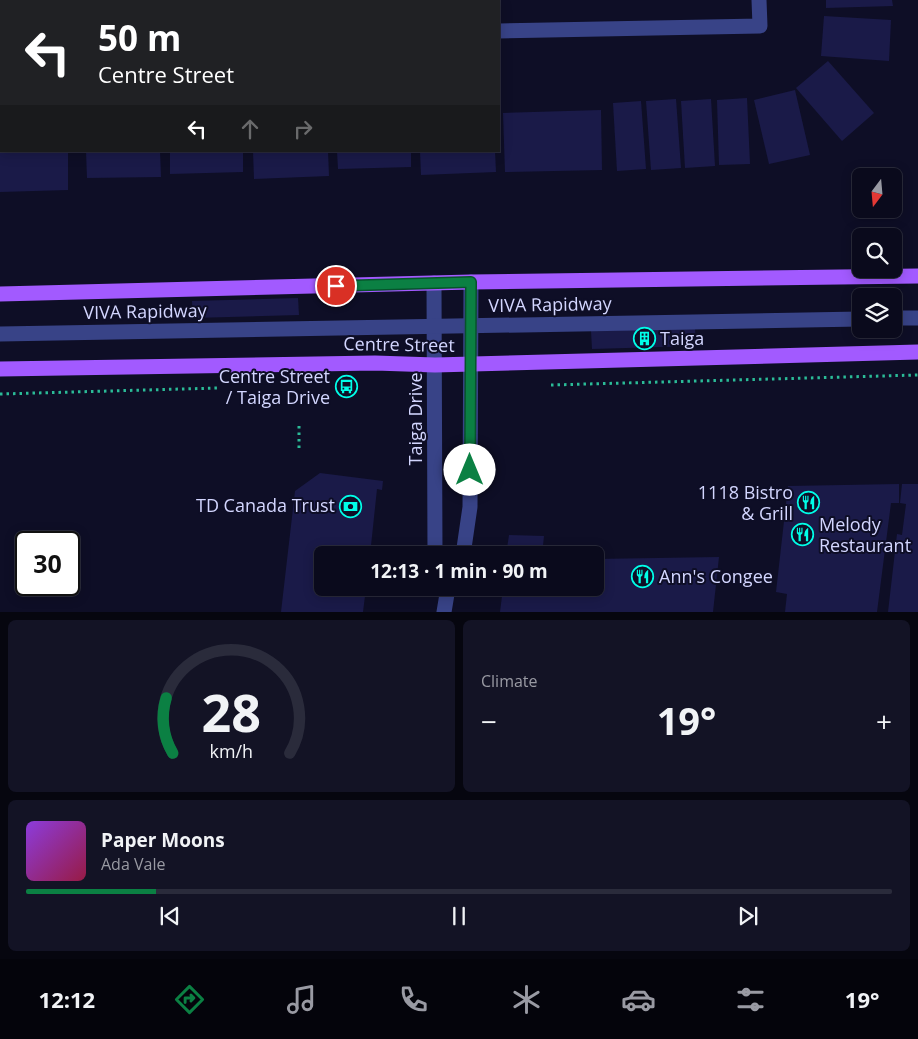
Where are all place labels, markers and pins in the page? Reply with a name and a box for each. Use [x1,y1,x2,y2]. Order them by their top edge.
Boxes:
pin [315,265,357,307]
place label: Taiga [660,326,704,350]
building icon: Taiga [632,327,656,351]
place label: Centre Street / Taiga Drive [219,364,330,409]
bus stop icon: Centre Street / Taiga Drive [334,375,358,399]
place label: 1118 Bistro & Grill [698,480,793,525]
restaurant icon: 1118 Bistro & Grill [797,491,821,515]
place label: TD Canada Trust [196,493,335,517]
bank icon: TD Canada Trust [339,494,363,518]
place label: Melody Restaurant [819,512,911,557]
restaurant icon: Melody Restaurant [791,523,815,547]
place label: Ann's Congee [659,564,773,588]
restaurant icon: Ann's Congee [631,565,655,589]

